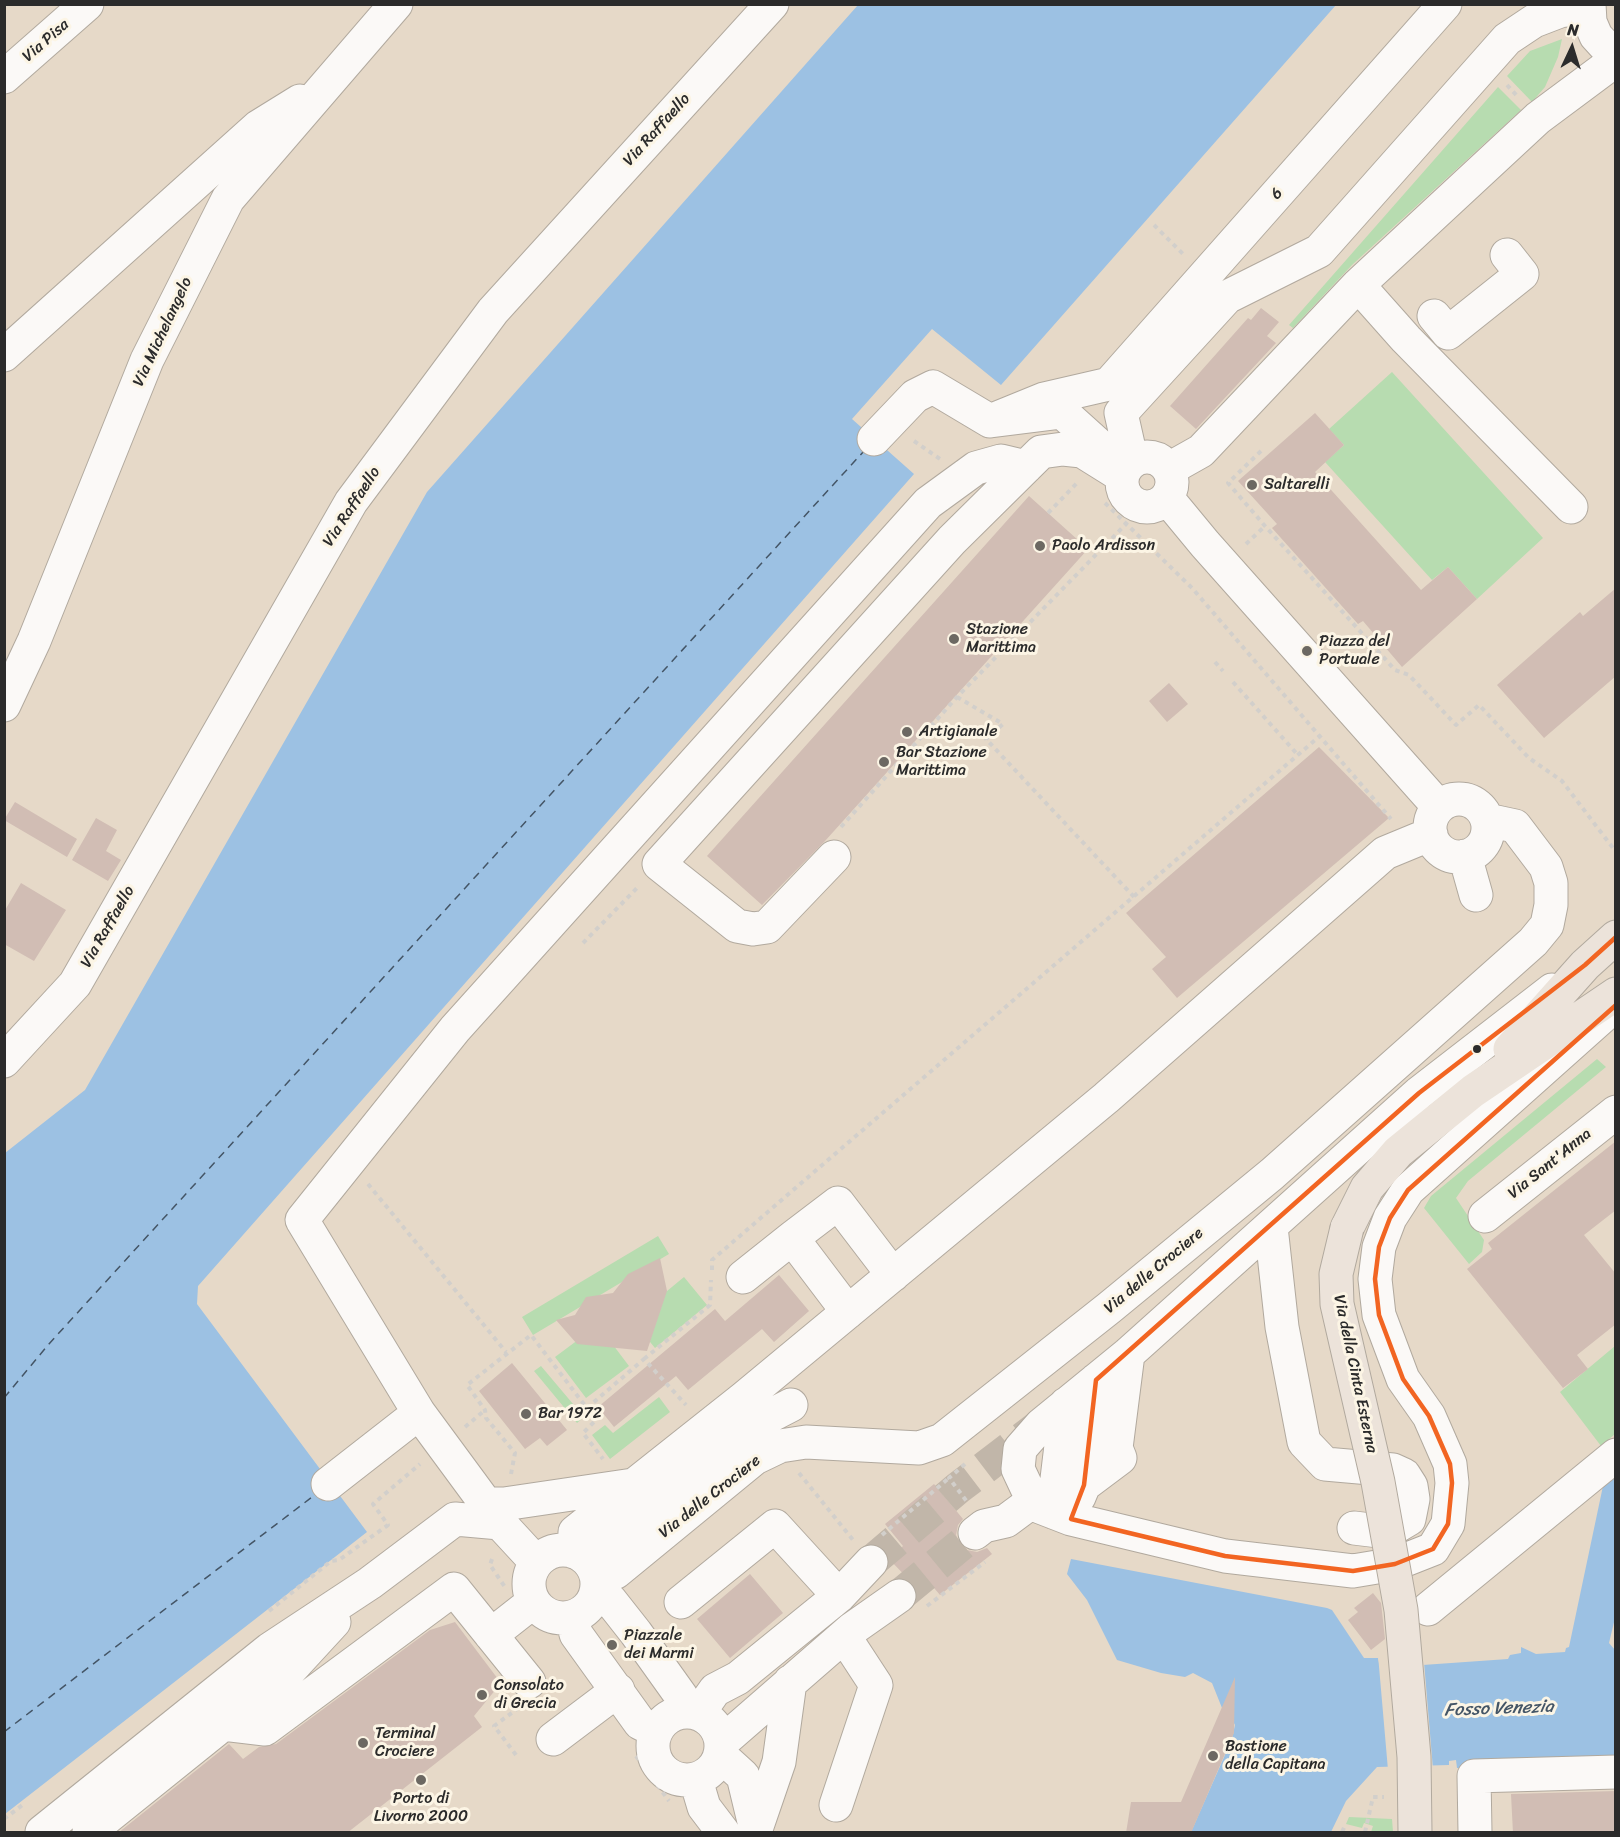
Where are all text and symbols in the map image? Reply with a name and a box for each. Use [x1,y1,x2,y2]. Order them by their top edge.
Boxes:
text: N [1567,15,1580,44]
street label: Via Pisa [19,16,73,66]
north arrow [1542,18,1602,78]
street label: Via Raffaello [619,90,695,170]
street label: 6 [1267,184,1287,204]
street label: Via Michelangelo [129,274,197,390]
street label: Via Raffaello [319,464,385,550]
place label: Saltarelli [1264,475,1329,495]
marker: Saltarelli [1245,478,1259,492]
place label: Paolo Ardisson [1052,536,1155,556]
marker: Paolo Ardisson [1033,539,1047,553]
place label: Stazione Marittima [966,620,1036,658]
marker: Stazione Marittima [947,632,961,646]
place label: Piazza del Portuale [1319,632,1390,670]
marker: Piazza del Portuale [1300,644,1314,658]
place label: Artigianale [919,722,997,742]
marker: Artigianale [900,725,914,739]
place label: Bar Stazione Marittima [896,743,987,781]
marker: Bar Stazione Marittima [877,755,891,769]
street label: Via Raffaello [77,883,139,971]
unlabelled marker [1471,1043,1483,1055]
street label: Via Sant'Anna [1504,1125,1596,1203]
street label: Via delle Crociere [1100,1224,1208,1318]
street label: Via della Cinta Esterna [1329,1293,1381,1455]
place label: Bar 1972 [538,1404,602,1424]
marker: Bar 1972 [519,1407,533,1421]
street label: Via delle Crociere [655,1451,765,1543]
place label: Piazzale dei Marmi [624,1626,694,1664]
marker: Piazzale dei Marmi [605,1638,619,1652]
place label: Consolato di Grecia [494,1676,564,1714]
marker: Consolato di Grecia [475,1688,489,1702]
water label: Fosso Venezia [1444,1696,1554,1722]
place label: Terminal Crociere [375,1724,435,1762]
marker: Terminal Crociere [356,1736,370,1750]
place label: Bastione della Capitana [1225,1737,1326,1775]
marker: Bastione della Capitana [1206,1749,1220,1763]
marker: Porto di Livorno 2000 [414,1773,428,1787]
place label: Porto di Livorno 2000 [374,1789,468,1827]

